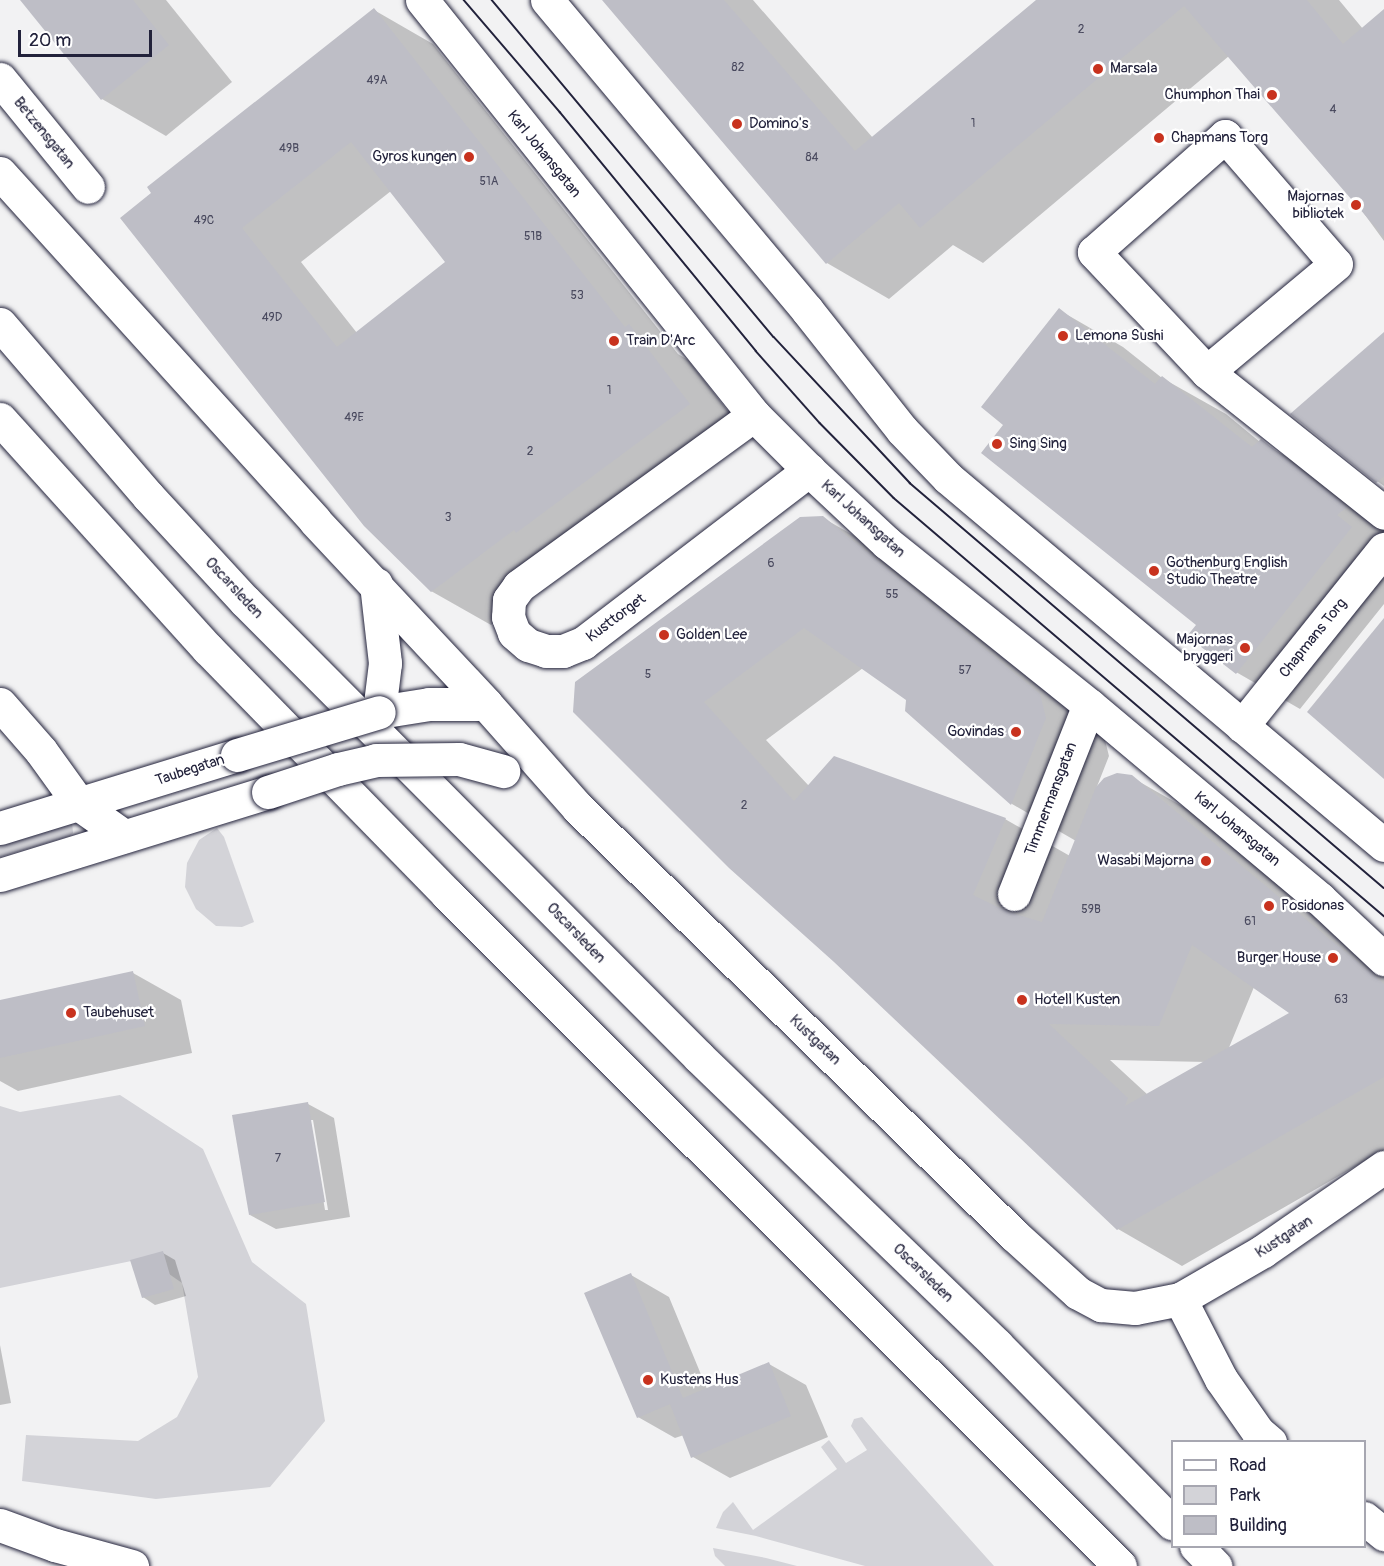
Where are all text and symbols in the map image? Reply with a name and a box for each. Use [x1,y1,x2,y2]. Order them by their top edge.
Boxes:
scale bar [21,18,154,56]
house number: 2 [1078,23,1084,37]
text: 20 m [29,29,71,52]
place label: Marsala [1110,60,1157,78]
house number: 82 [732,61,744,75]
marker: Marsala [1091,62,1105,76]
house number: 49A [367,74,387,88]
place label: Chumphon Thai [1165,86,1260,104]
marker: Chumphon Thai [1265,88,1279,102]
street label: Betzensgatan [10,94,78,172]
house number: 4 [1330,103,1336,117]
street label: Karl Johansgatan [503,107,585,201]
place label: Domino's [749,115,808,133]
marker: Domino's [730,117,744,131]
house number: 1 [971,117,975,131]
place label: Chapmans Torg [1171,129,1268,147]
marker: Chapmans Torg [1152,131,1166,145]
house number: 49B [279,142,299,156]
place label: Gyros kungen [372,148,457,166]
marker: Gyros kungen [462,150,476,164]
house number: 84 [805,151,819,165]
house number: 51A [480,175,498,189]
place label: Majornas bibliotek [1287,187,1344,222]
marker: Majornas bibliotek [1349,198,1363,212]
house number: 49C [194,214,214,228]
house number: 51B [524,230,542,244]
house number: 53 [570,289,584,303]
house number: 49D [262,311,282,325]
place label: Lemona Sushi [1075,327,1163,345]
marker: Lemona Sushi [1056,329,1070,343]
place label: Train D'Arc [626,332,696,350]
marker: Train D'Arc [607,334,621,348]
house number: 1 [607,384,611,398]
house number: 49E [344,411,364,425]
place label: Sing Sing [1009,435,1067,453]
marker: Sing Sing [990,437,1004,451]
house number: 2 [527,445,533,459]
street label: Karl Johansgatan [817,477,909,561]
house number: 3 [445,511,451,525]
place label: Gothenburg English Studio Theatre [1166,553,1288,588]
street label: Oscarsleden [201,554,267,622]
house number: 6 [768,557,774,571]
marker: Gothenburg English Studio Theatre [1147,564,1161,578]
house number: 55 [885,588,899,602]
street label: Kusttorget [583,590,649,646]
street label: Chapmans Torg [1276,595,1350,681]
place label: Golden Lee [676,626,747,644]
marker: Golden Lee [657,628,671,642]
place label: Majornas bryggeri [1176,630,1233,665]
marker: Majornas bryggeri [1238,641,1252,655]
house number: 57 [959,664,971,678]
house number: 5 [645,668,651,682]
place label: Govindas [947,723,1004,741]
marker: Govindas [1009,725,1023,739]
street label: Timmermansgatan [1021,740,1081,858]
street label: Taubegatan [153,750,227,790]
street label: Karl Johansgatan [1190,788,1284,870]
house number: 2 [741,799,747,813]
place label: Wasabi Majorna [1097,852,1194,870]
marker: Wasabi Majorna [1199,854,1213,868]
place label: Posidonas [1281,897,1344,915]
street label: Oscarsleden [543,899,609,967]
marker: Posidonas [1262,899,1276,913]
house number: 59B [1081,903,1101,917]
house number: 61 [1244,915,1256,929]
place label: Burger House [1237,949,1321,967]
marker: Burger House [1326,951,1340,965]
place label: Hotell Kusten [1034,991,1120,1009]
marker: Hotell Kusten [1015,993,1029,1007]
house number: 63 [1334,993,1348,1007]
place label: Taubehuset [83,1004,154,1022]
marker: Taubehuset [64,1006,78,1020]
street label: Kustgatan [786,1011,844,1069]
house number: 7 [275,1152,281,1166]
street label: Kustgatan [1252,1212,1316,1262]
street label: Oscarsleden [889,1240,957,1306]
place label: Kustens Hus [660,1371,738,1389]
marker: Kustens Hus [641,1373,655,1387]
legend [1171,1440,1366,1548]
text: Road [1229,1454,1266,1477]
text: Park [1229,1484,1261,1507]
text: Building [1229,1514,1287,1537]

